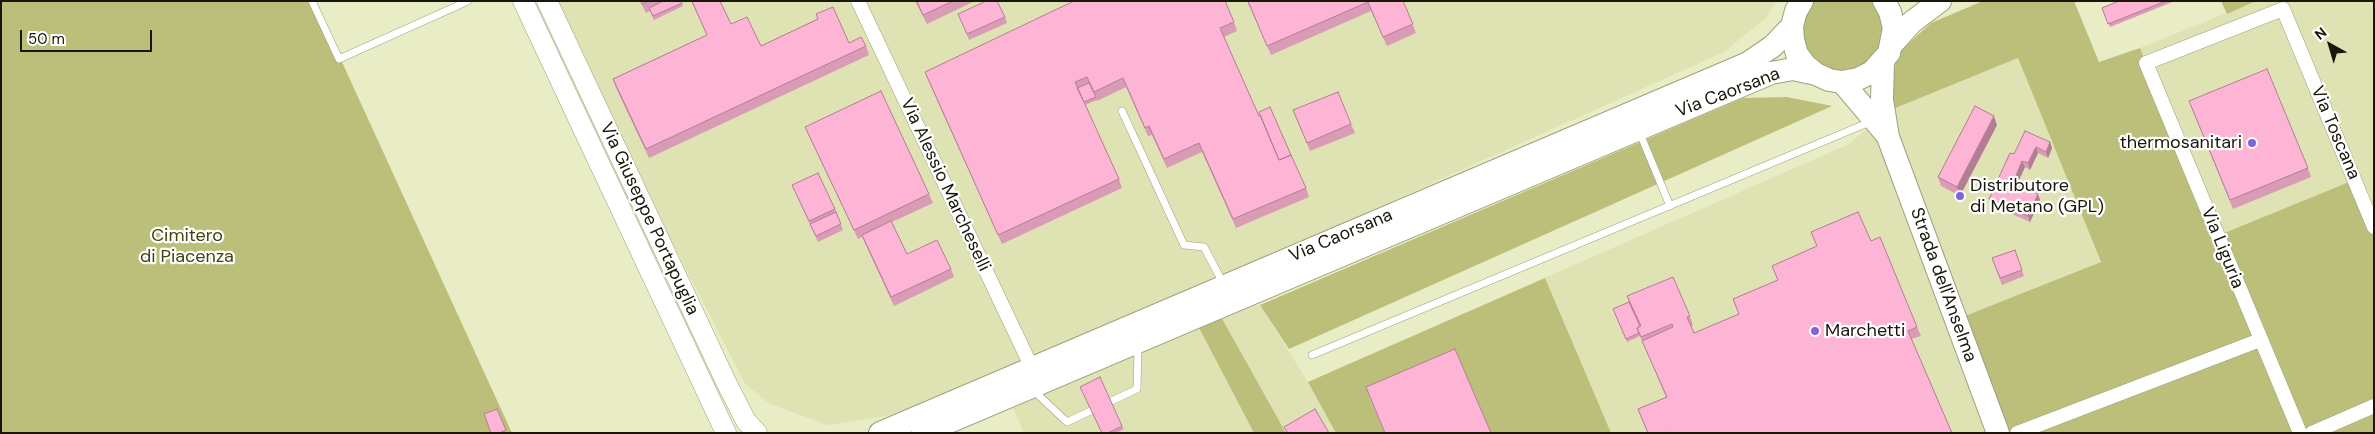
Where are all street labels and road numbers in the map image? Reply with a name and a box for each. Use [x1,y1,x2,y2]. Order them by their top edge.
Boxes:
street label: Via Caorsana [1673,63,1783,123]
street label: Via Toscana [2306,83,2364,183]
street label: Via Alessio Marcheselli [895,95,995,275]
street label: Via Giuseppe Portapuglia [595,119,703,319]
street label: Via Liguria [2196,204,2248,292]
street label: Via Caorsana [1286,205,1396,267]
street label: Strada dell'Anselma [1905,205,1981,365]

